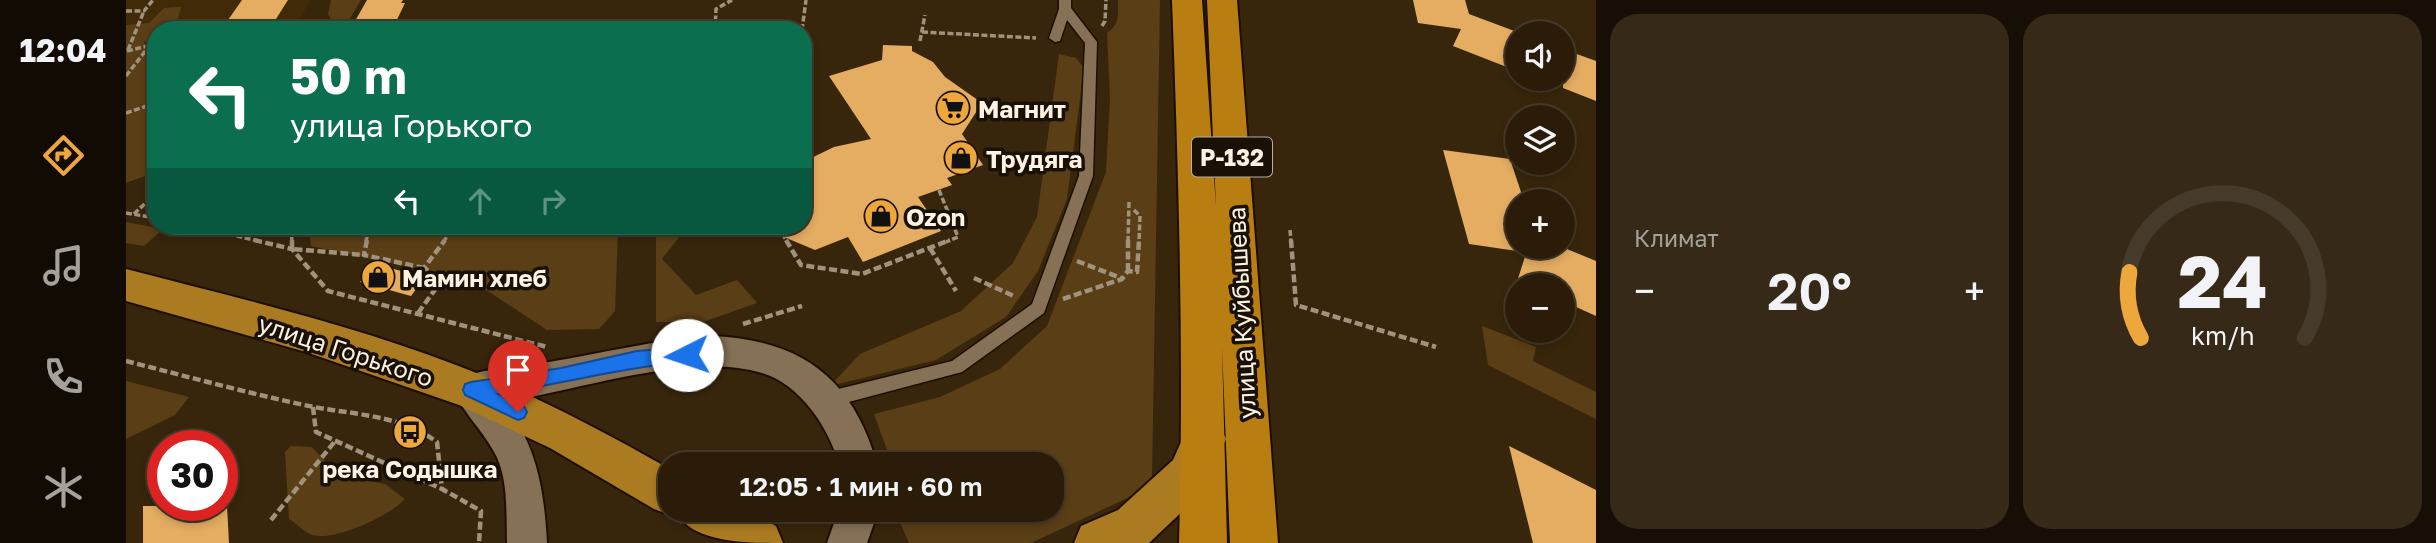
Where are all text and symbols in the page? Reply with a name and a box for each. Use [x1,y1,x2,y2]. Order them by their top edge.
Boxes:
map controls [1505,21,1575,343]
button: sound [1505,21,1575,91]
text: 12:04 [19,31,107,69]
text: 50 m [290,46,407,105]
icon: left [175,49,266,140]
supermarket icon: Магнит [934,89,972,127]
place label: Магнит [978,94,1066,123]
button: layers [1505,105,1575,175]
text: улица Горького [290,106,532,144]
icon: directions [39,131,88,180]
road number: Р-132 [1192,138,1272,176]
shop icon: Трудяга [942,139,980,177]
place label: Трудяга [986,144,1082,173]
icon: left [388,182,426,220]
icon: ahead [461,182,499,220]
icon: right [534,182,572,220]
button: + [1505,189,1575,259]
shop icon: Ozon [862,197,900,235]
place label: Ozon [906,202,965,231]
street label: улица Куйбышева [1221,206,1261,420]
text: Климат [1634,224,1719,252]
text: 24 [2178,237,2267,324]
icon: music [39,241,88,290]
shop icon: Мамин хлеб [359,258,397,296]
text: 20° [1767,259,1852,321]
place label: Мамин хлеб [402,263,547,292]
text: − [1634,268,1655,313]
text: + [1964,268,1985,313]
button: − [1505,273,1575,343]
street label: улица Горького [255,308,437,392]
position arrow [650,318,724,392]
text: km/h [2191,319,2254,350]
pin [488,340,548,412]
icon: arrive [499,351,537,389]
icon: phone [39,352,88,401]
bus stop icon: река Содышка [391,413,429,451]
speed limit sign: 30 [147,430,238,521]
place label: река Содышка [323,454,497,483]
icon: climate [39,463,88,512]
text: 12:05 · 1 мин · 60 m [739,471,983,502]

